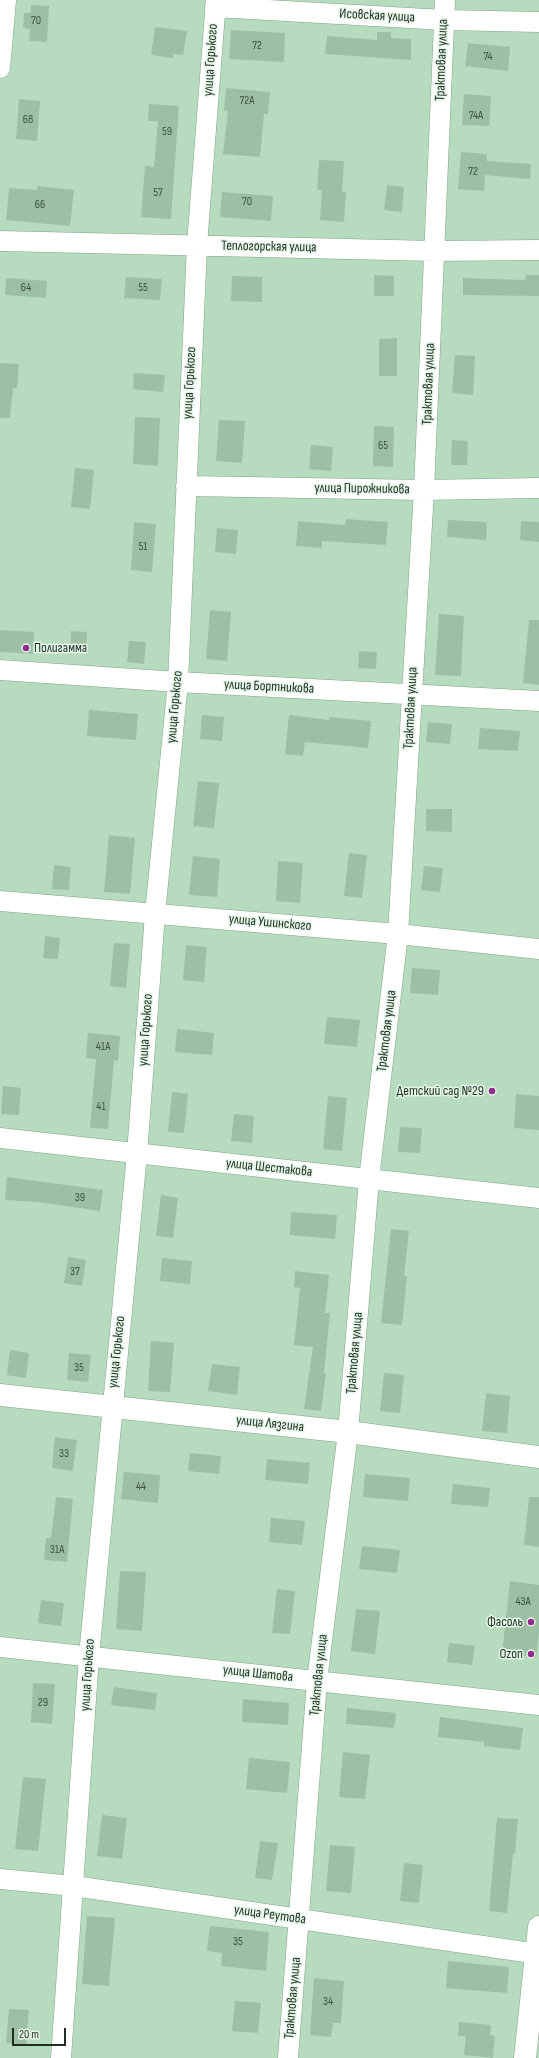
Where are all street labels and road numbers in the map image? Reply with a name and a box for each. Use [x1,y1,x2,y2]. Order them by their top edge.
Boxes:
street label: Исовская улица [339,6,415,26]
street label: Трактовая улица [432,19,452,101]
street label: улица Горького [200,23,222,97]
street label: Теплогорская улица [221,238,317,256]
street label: Трактовая улица [419,343,439,425]
street label: улица Горького [180,346,200,420]
street label: улица Пирожникова [314,480,410,498]
street label: Трактовая улица [400,667,422,749]
street label: улица Горького [163,670,187,744]
street label: улица Бортникова [224,676,314,698]
street label: улица Ушинского [228,911,312,935]
street label: Трактовая улица [374,989,400,1073]
street label: улица Горького [135,993,157,1067]
street label: улица Шестакова [225,1155,313,1181]
street label: Трактовая улица [343,1311,367,1395]
street label: улица Горького [105,1315,129,1389]
street label: улица Лязгина [235,1412,305,1436]
street label: Трактовая улица [306,1633,332,1717]
street label: улица Горького [77,1638,99,1712]
street label: улица Шатова [222,1662,294,1686]
street label: улица Реутова [233,1902,307,1928]
street label: Трактовая улица [281,1956,305,2040]

